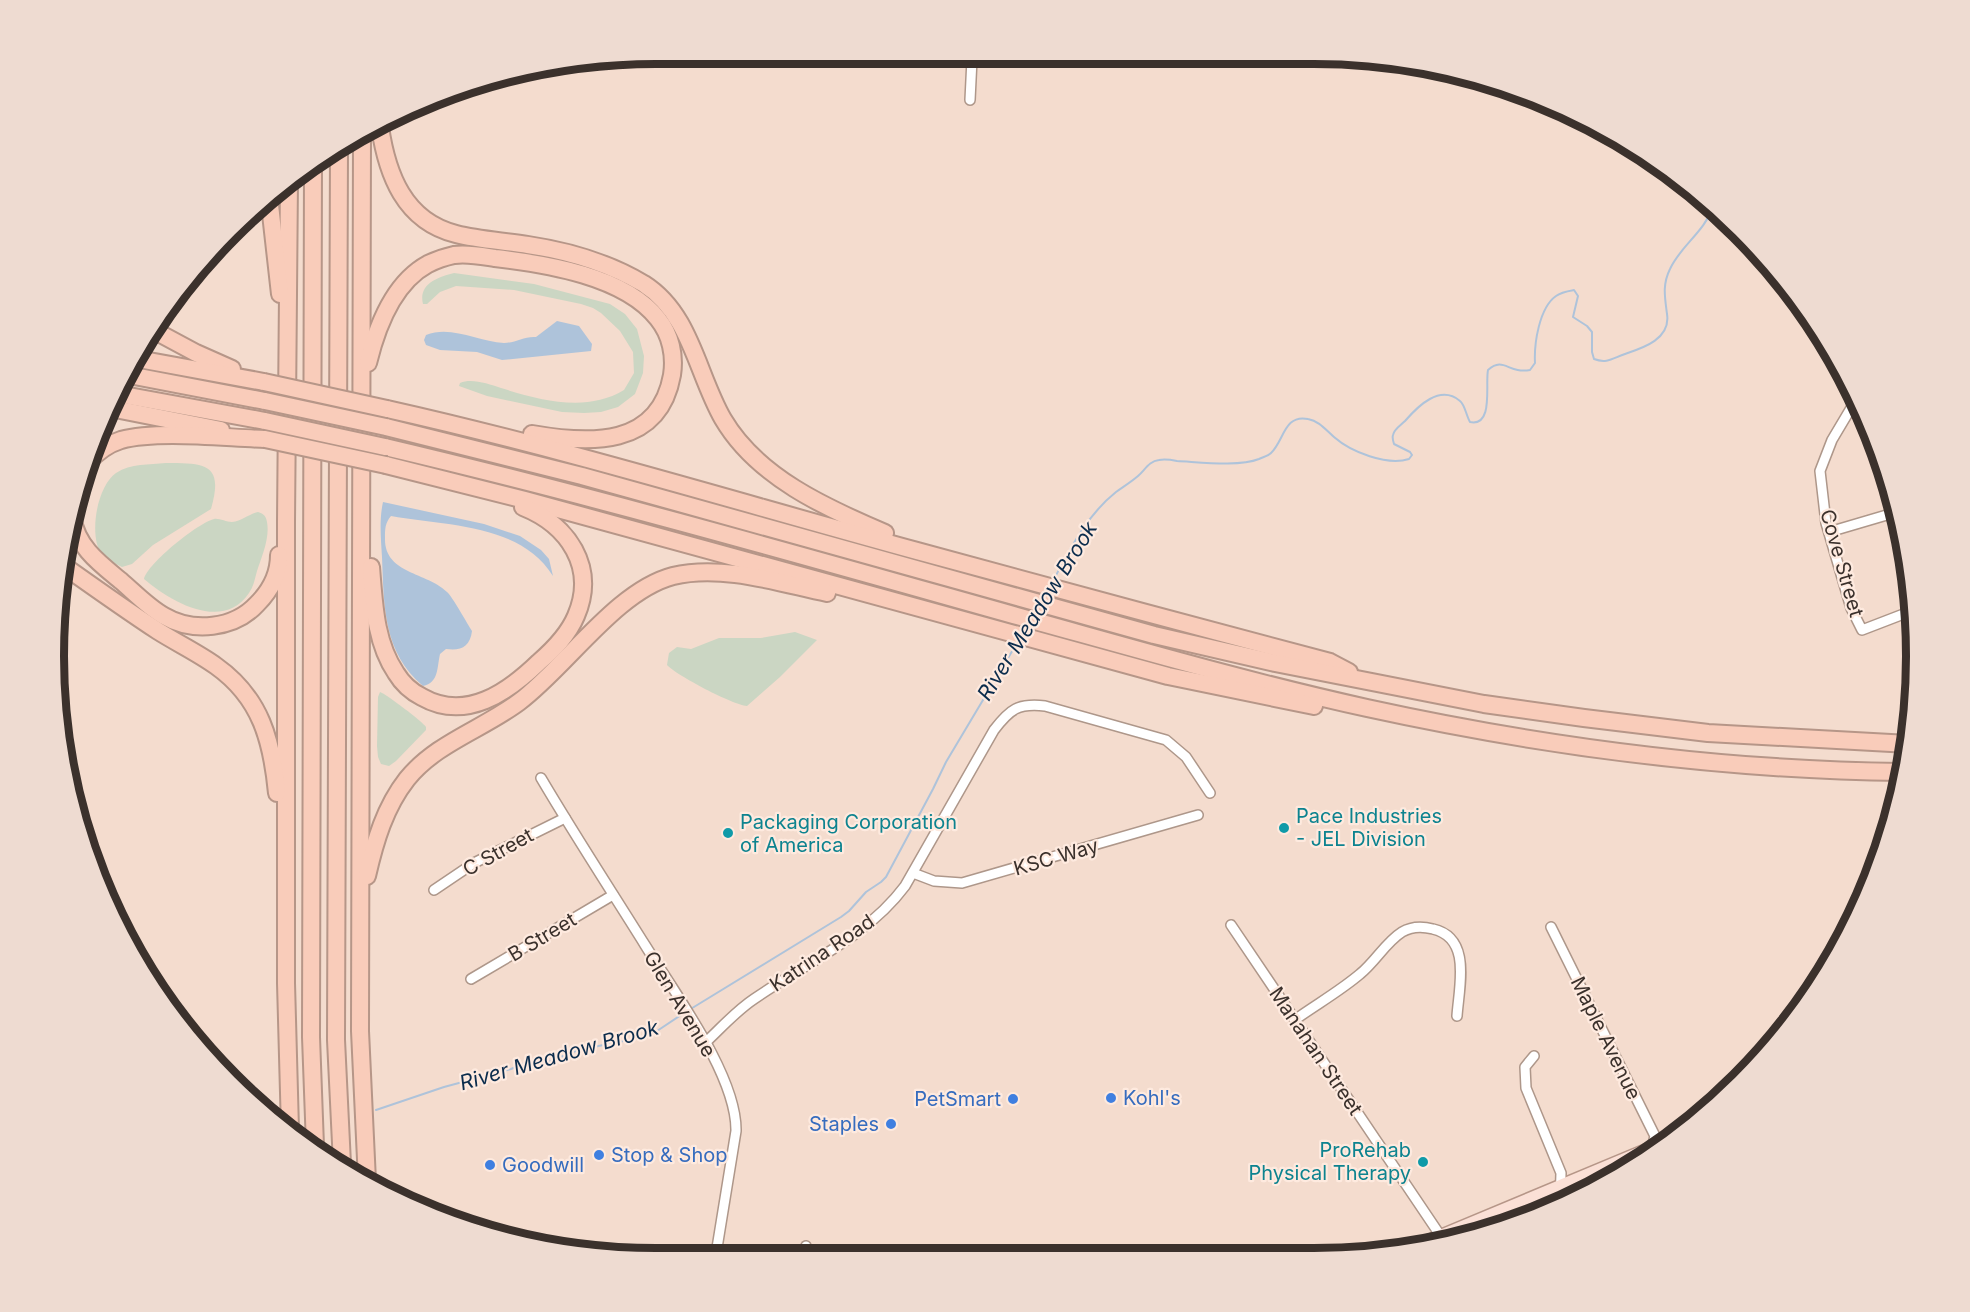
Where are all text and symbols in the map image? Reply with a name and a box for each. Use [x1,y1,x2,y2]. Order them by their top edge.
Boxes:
street label: Cove Street [1815,506,1869,620]
water label: River Meadow Brook [972,517,1102,705]
place label: Pace Industries - JEL Division [1296,804,1442,851]
place label: Packaging Corporation of America [740,810,957,857]
marker: Pace Industries - JEL Division [1277,821,1291,835]
street label: C Street [459,823,538,881]
marker: Packaging Corporation of America [721,826,735,840]
street label: KSC Way [1011,833,1101,881]
street label: B Street [504,907,581,967]
street label: Katrina Road [765,909,879,997]
street label: Glen Avenue [639,947,721,1061]
street label: Maple Avenue [1566,973,1646,1103]
street label: Manahan Street [1264,982,1368,1120]
water label: River Meadow Brook [456,1014,662,1095]
place label: Kohl's [1123,1086,1181,1110]
place label: PetSmart [914,1087,1001,1111]
marker: Kohl's [1104,1091,1118,1105]
marker: PetSmart [1006,1092,1020,1106]
place label: Staples [809,1112,879,1136]
marker: Staples [884,1117,898,1131]
place label: ProRehab Physical Therapy [1248,1138,1411,1185]
place label: Stop & Shop [611,1143,727,1167]
marker: Stop & Shop [592,1148,606,1162]
place label: Goodwill [502,1153,584,1177]
marker: ProRehab Physical Therapy [1416,1155,1430,1169]
marker: Goodwill [483,1158,497,1172]

